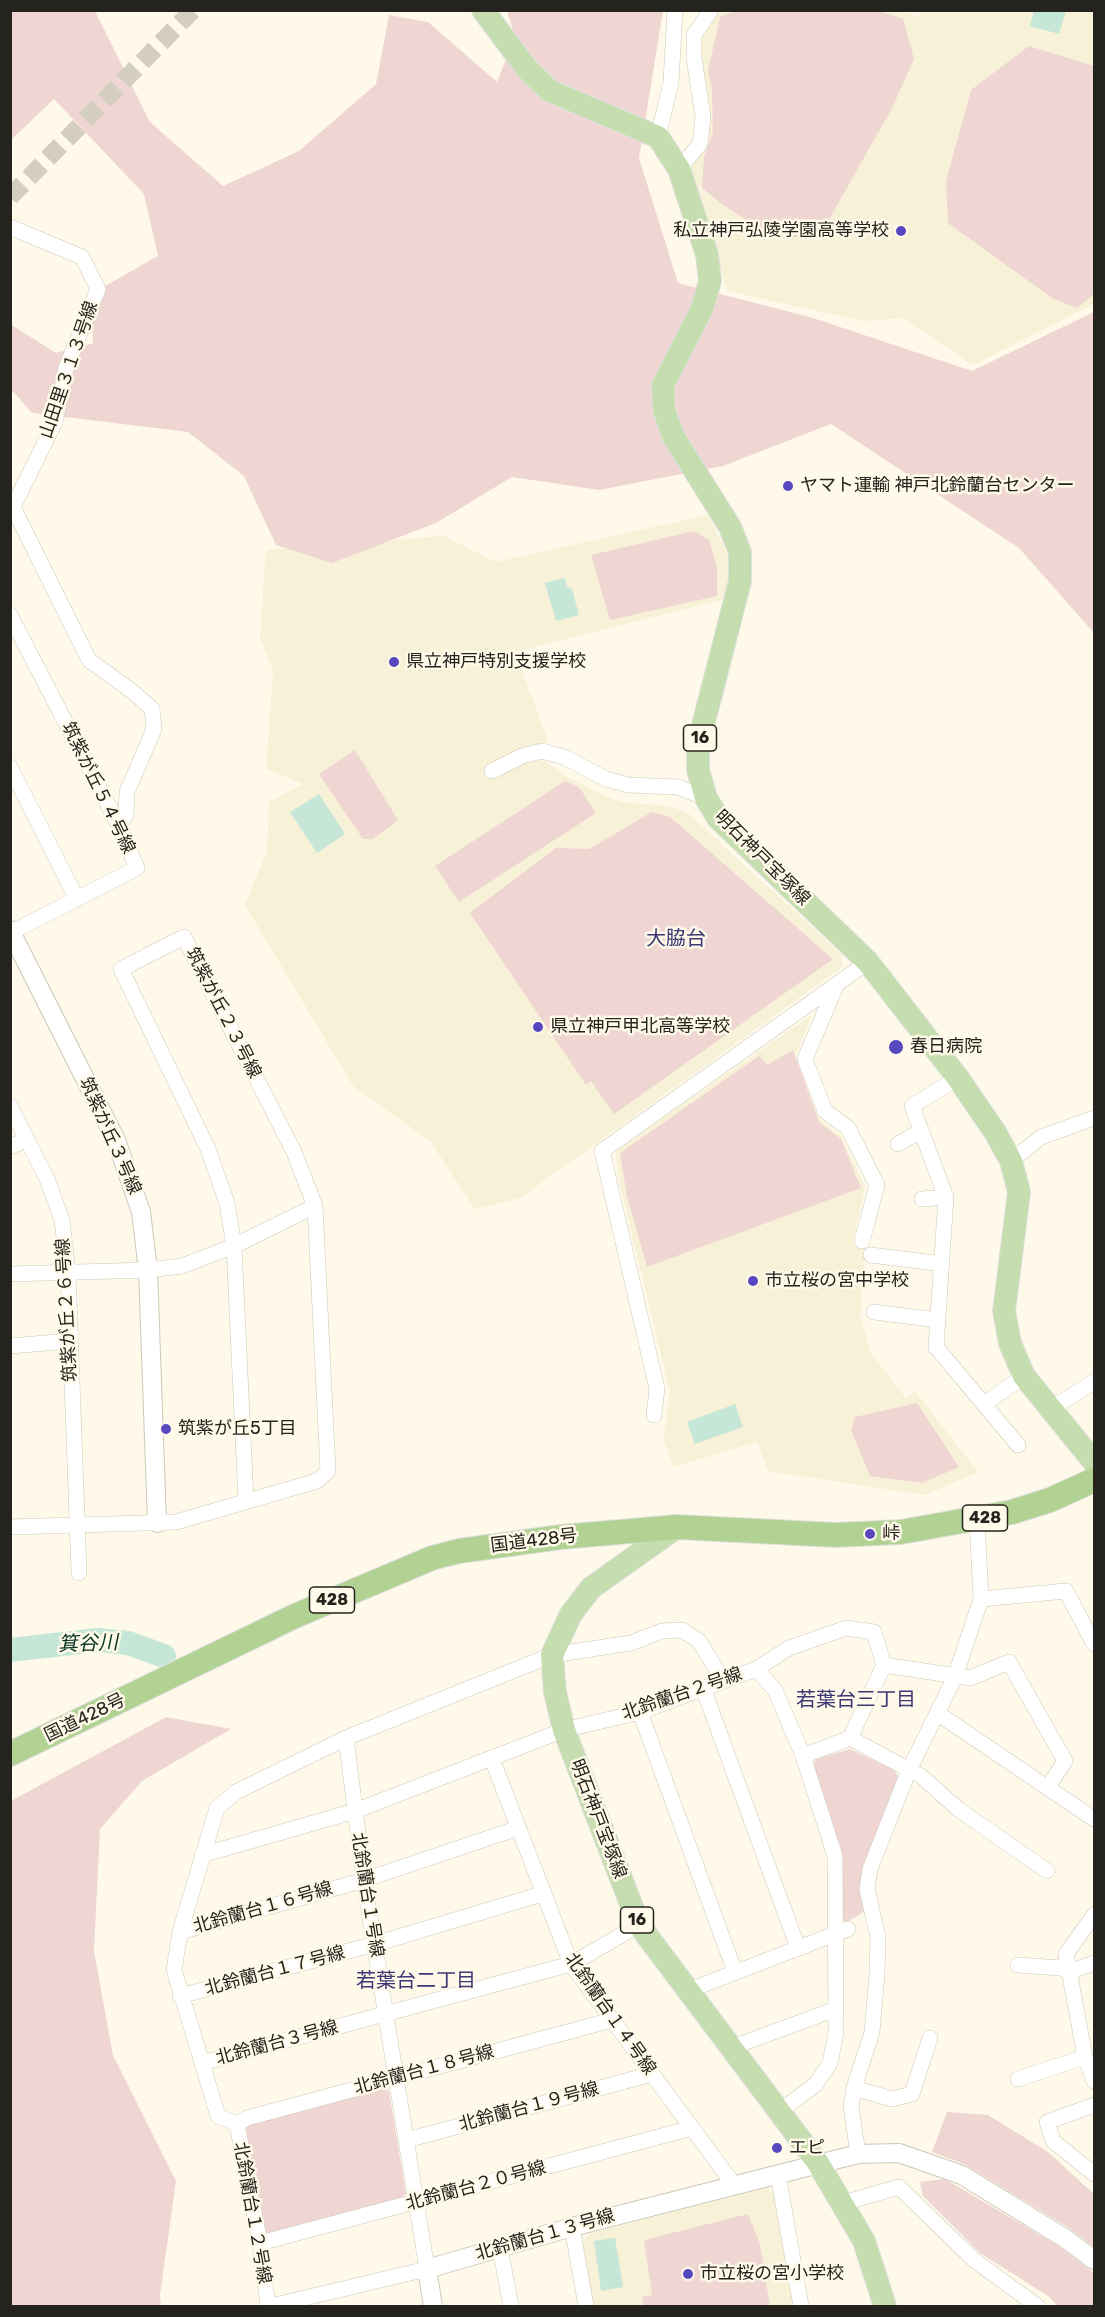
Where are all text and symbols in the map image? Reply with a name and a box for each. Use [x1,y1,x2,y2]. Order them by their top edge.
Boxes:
place label: 私立神戸弘陵学園高等学校 [673,220,889,242]
marker: 私立神戸弘陵学園高等学校 [894,224,908,238]
street label: 山田里３１３号線 [35,298,103,442]
place label: ヤマト運輸 神戸北鈴蘭台センター [800,475,1074,497]
marker: ヤマト運輸 神戸北鈴蘭台センター [781,479,795,493]
place label: 県立神戸特別支援学校 [406,651,586,673]
marker: 県立神戸特別支援学校 [387,655,401,669]
street label: 筑紫が丘５４号線 [57,719,139,857]
road number: 16 [684,725,716,751]
street label: 明石神戸宝塚線 [710,806,814,910]
district label: 大脇台 [646,927,706,951]
street label: 筑紫が丘２３号線 [181,944,265,1082]
place label: 県立神戸甲北高等学校 [550,1016,730,1038]
marker: 県立神戸甲北高等学校 [531,1020,545,1034]
place label: 春日病院 [910,1036,982,1058]
marker: 春日病院 [887,1038,905,1056]
street label: 筑紫が丘３号線 [75,1074,145,1198]
street label: 筑紫が丘２６号線 [52,1238,82,1382]
place label: 市立桜の宮中学校 [765,1270,909,1292]
marker: 市立桜の宮中学校 [746,1274,760,1288]
place label: 筑紫が丘5丁目 [178,1418,297,1440]
marker: 筑紫が丘5丁目 [159,1422,173,1436]
road number: 428 [962,1505,1008,1531]
place label: 峠 [882,1523,900,1545]
street label: 国道428号 [489,1525,579,1557]
marker: 峠 [863,1527,877,1541]
road number: 428 [310,1587,354,1613]
water label: 箕谷川 [58,1631,118,1657]
street label: 北鈴蘭台２号線 [619,1663,745,1725]
district label: 若葉台三丁目 [796,1688,916,1712]
street label: 国道428号 [41,1689,129,1747]
street label: 明石神戸宝塚線 [565,1756,631,1882]
street label: 北鈴蘭台１号線 [346,1831,388,1959]
street label: 北鈴蘭台１６号線 [191,1878,335,1938]
road number: 16 [620,1907,654,1933]
street label: 北鈴蘭台１７号線 [203,1942,347,2000]
street label: 北鈴蘭台１４号線 [560,1949,660,2079]
district label: 若葉台二丁目 [356,1969,476,1993]
street label: 北鈴蘭台３号線 [213,2016,341,2070]
street label: 北鈴蘭台１８号線 [352,2041,496,2099]
street label: 北鈴蘭台１９号線 [457,2078,601,2136]
place label: エピ [789,2137,825,2159]
street label: 北鈴蘭台１２号線 [229,2140,275,2286]
marker: エピ [770,2141,784,2155]
street label: 北鈴蘭台２０号線 [404,2157,548,2215]
street label: 北鈴蘭台１３号線 [473,2205,617,2265]
place label: 市立桜の宮小学校 [700,2263,844,2285]
marker: 市立桜の宮小学校 [681,2267,695,2281]

